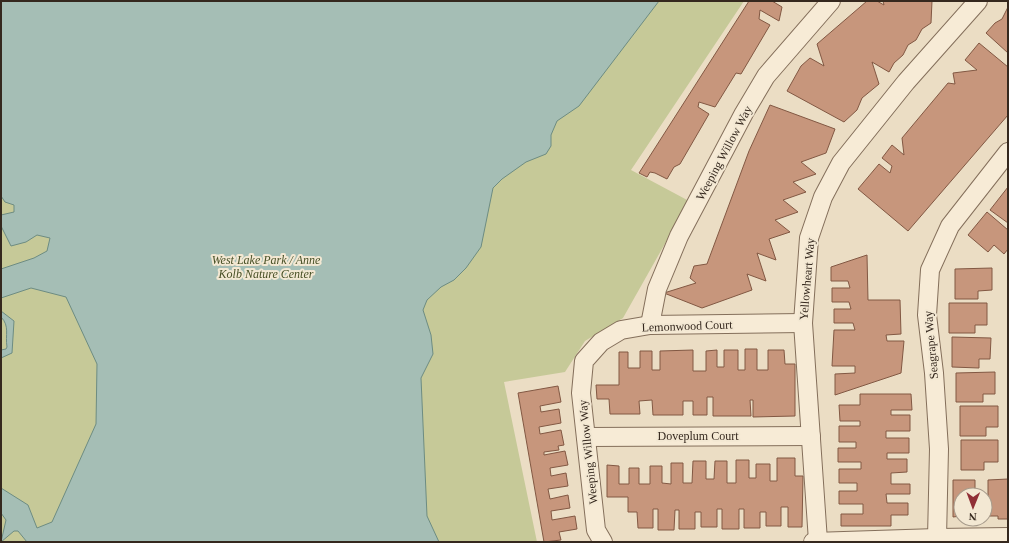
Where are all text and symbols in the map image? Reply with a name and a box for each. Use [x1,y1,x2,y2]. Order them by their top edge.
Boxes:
street label: Weeping Willow Way [693,103,755,203]
street label: Yellowheart Way [796,237,818,321]
park label: West Lake Park / Anne Kolb Nature Center [212,253,321,281]
street label: Seagrape Way [921,310,941,380]
street label: Lemonwood Court [641,317,733,335]
street label: Weeping Willow Way [576,399,600,505]
street label: Doveplum Court [658,429,739,443]
north arrow [953,487,993,527]
text: N [969,511,977,523]

